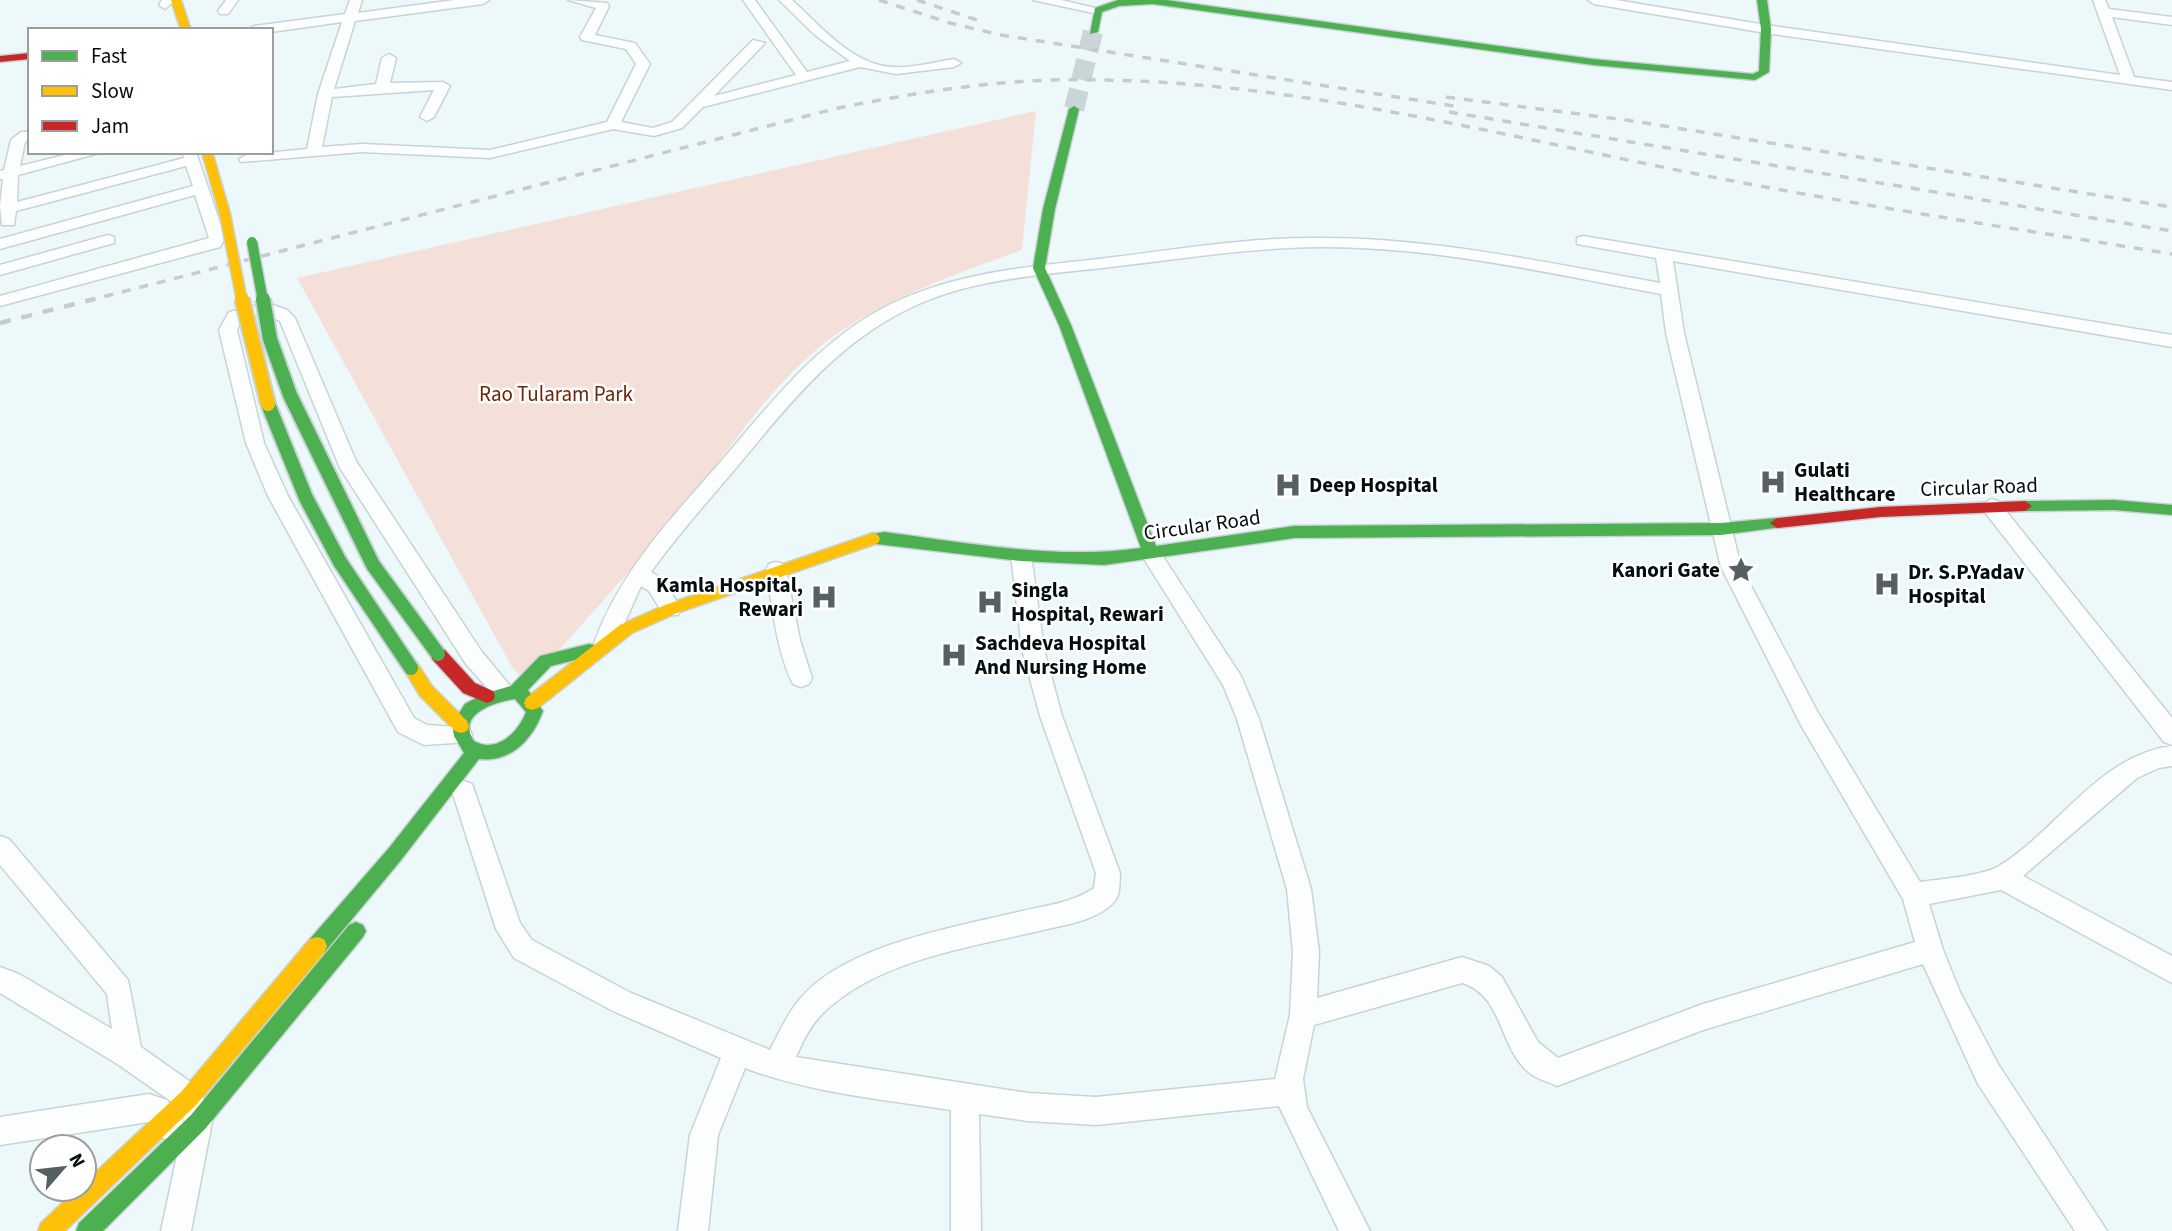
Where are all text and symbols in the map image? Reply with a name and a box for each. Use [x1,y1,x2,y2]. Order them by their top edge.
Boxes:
legend [28,28,273,154]
text: Fast [91,41,127,71]
text: Slow [91,76,134,106]
text: Jam [91,111,129,141]
park label: Rao Tularam Park [479,379,634,409]
place label: Gulati Healthcare [1794,455,1896,509]
hospital icon: Gulati Healthcare [1758,467,1788,497]
hospital icon: Deep Hospital [1273,470,1303,500]
place label: Deep Hospital [1309,470,1438,500]
street label: Circular Road [1920,470,2038,504]
street label: Circular Road [1142,502,1262,548]
place label: Kanori Gate [1611,555,1720,585]
place icon: Kanori Gate [1726,555,1756,585]
place label: Dr. S.P.Yadav Hospital [1908,557,2025,611]
hospital icon: Dr. S.P.Yadav Hospital [1872,569,1902,599]
place label: Kamla Hospital, Rewari [656,570,803,624]
place label: Singla Hospital, Rewari [1011,575,1164,629]
hospital icon: Kamla Hospital, Rewari [809,582,839,612]
hospital icon: Singla Hospital, Rewari [975,587,1005,617]
place label: Sachdeva Hospital And Nursing Home [974,628,1147,682]
hospital icon: Sachdeva Hospital And Nursing Home [939,640,969,670]
north arrow [28,1133,98,1203]
text: N [62,1149,92,1173]

